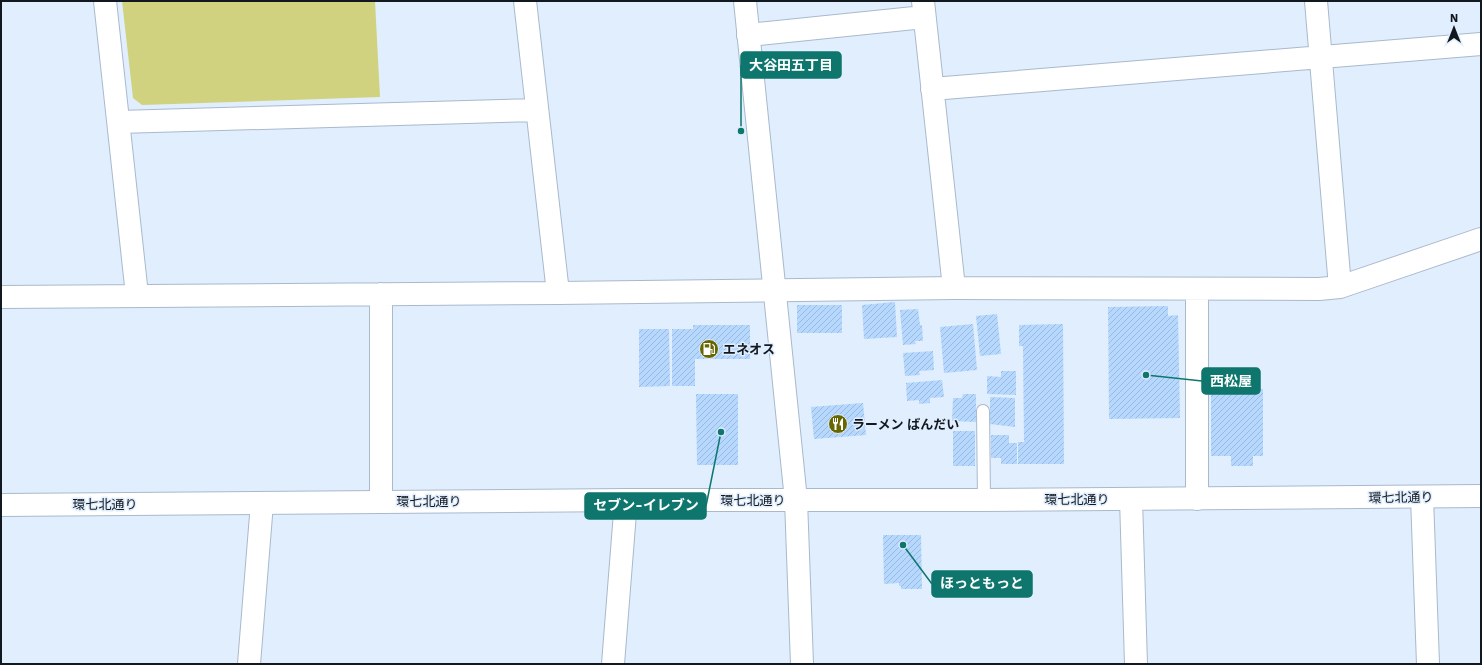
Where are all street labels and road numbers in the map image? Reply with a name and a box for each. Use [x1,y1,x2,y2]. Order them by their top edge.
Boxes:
street label: 環七北通り [1368,489,1434,506]
street label: 環七北通り [1044,492,1110,507]
street label: 環七北通り [720,493,786,508]
street label: 環七北通り [396,494,462,509]
street label: 環七北通り [72,497,138,512]

